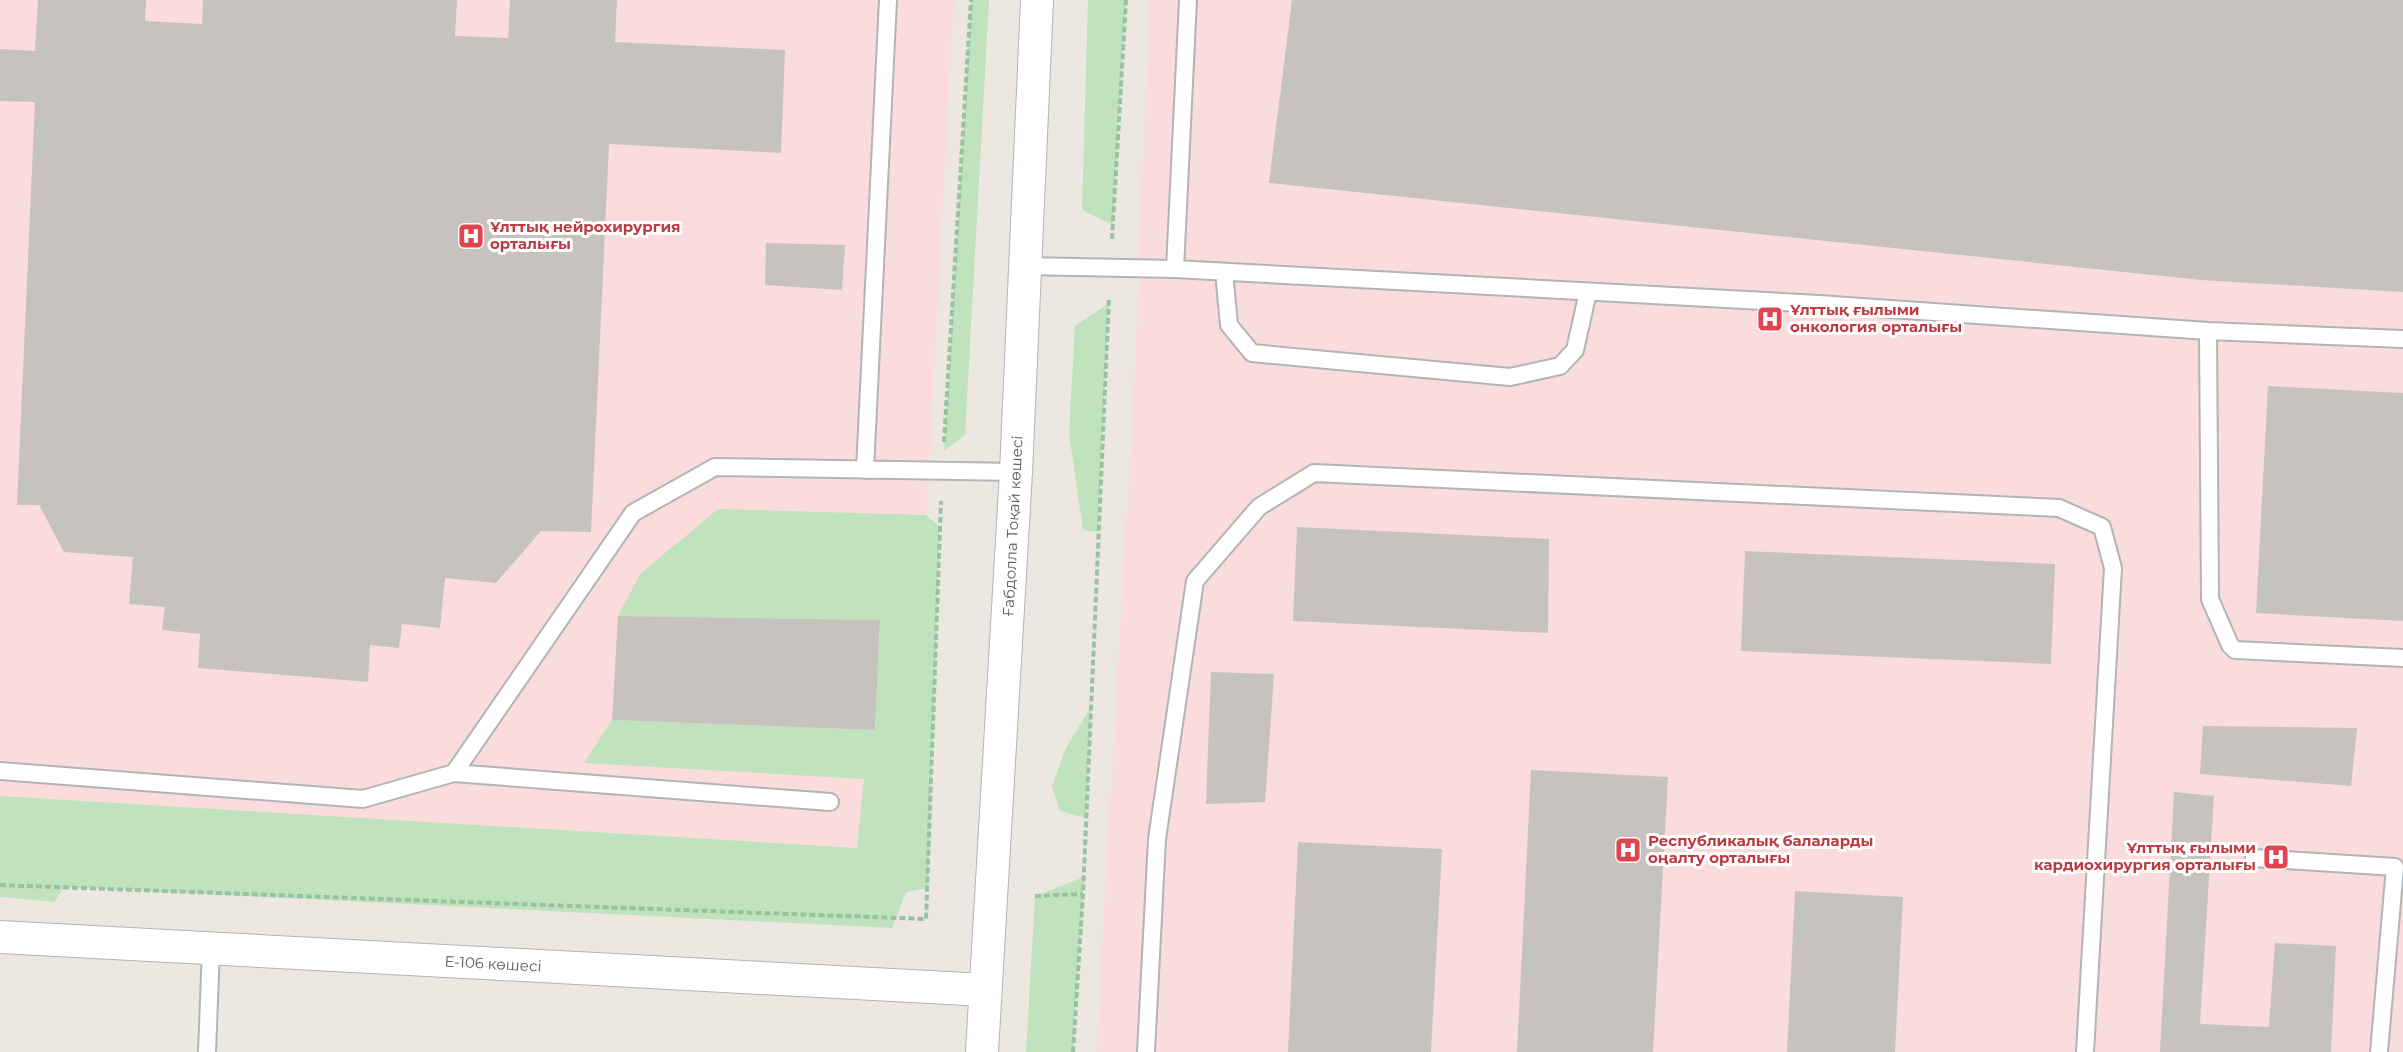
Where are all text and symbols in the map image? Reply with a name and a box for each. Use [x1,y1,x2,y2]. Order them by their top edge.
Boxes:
place label: Ұлттық нейрохирургия орталығы [490,217,680,253]
hospital icon: Ұлттық нейрохирургия орталығы [456,221,486,251]
place label: Ұлттық ғылыми онкология орталығы [1790,300,1962,336]
hospital icon: Ұлттық ғылыми онкология орталығы [1755,304,1785,334]
street label: Ғабдолла Тоқай көшесі [998,435,1027,617]
place label: Республикалық балаларды оңалту орталығы [1648,831,1873,867]
hospital icon: Республикалық балаларды оңалту орталығы [1613,835,1643,865]
place label: Ұлттық ғылыми кардиохирургия орталығы [2034,838,2256,874]
hospital icon: Ұлттық ғылыми кардиохирургия орталығы [2261,842,2291,872]
street label: Е-106 көшесі [444,951,542,976]

